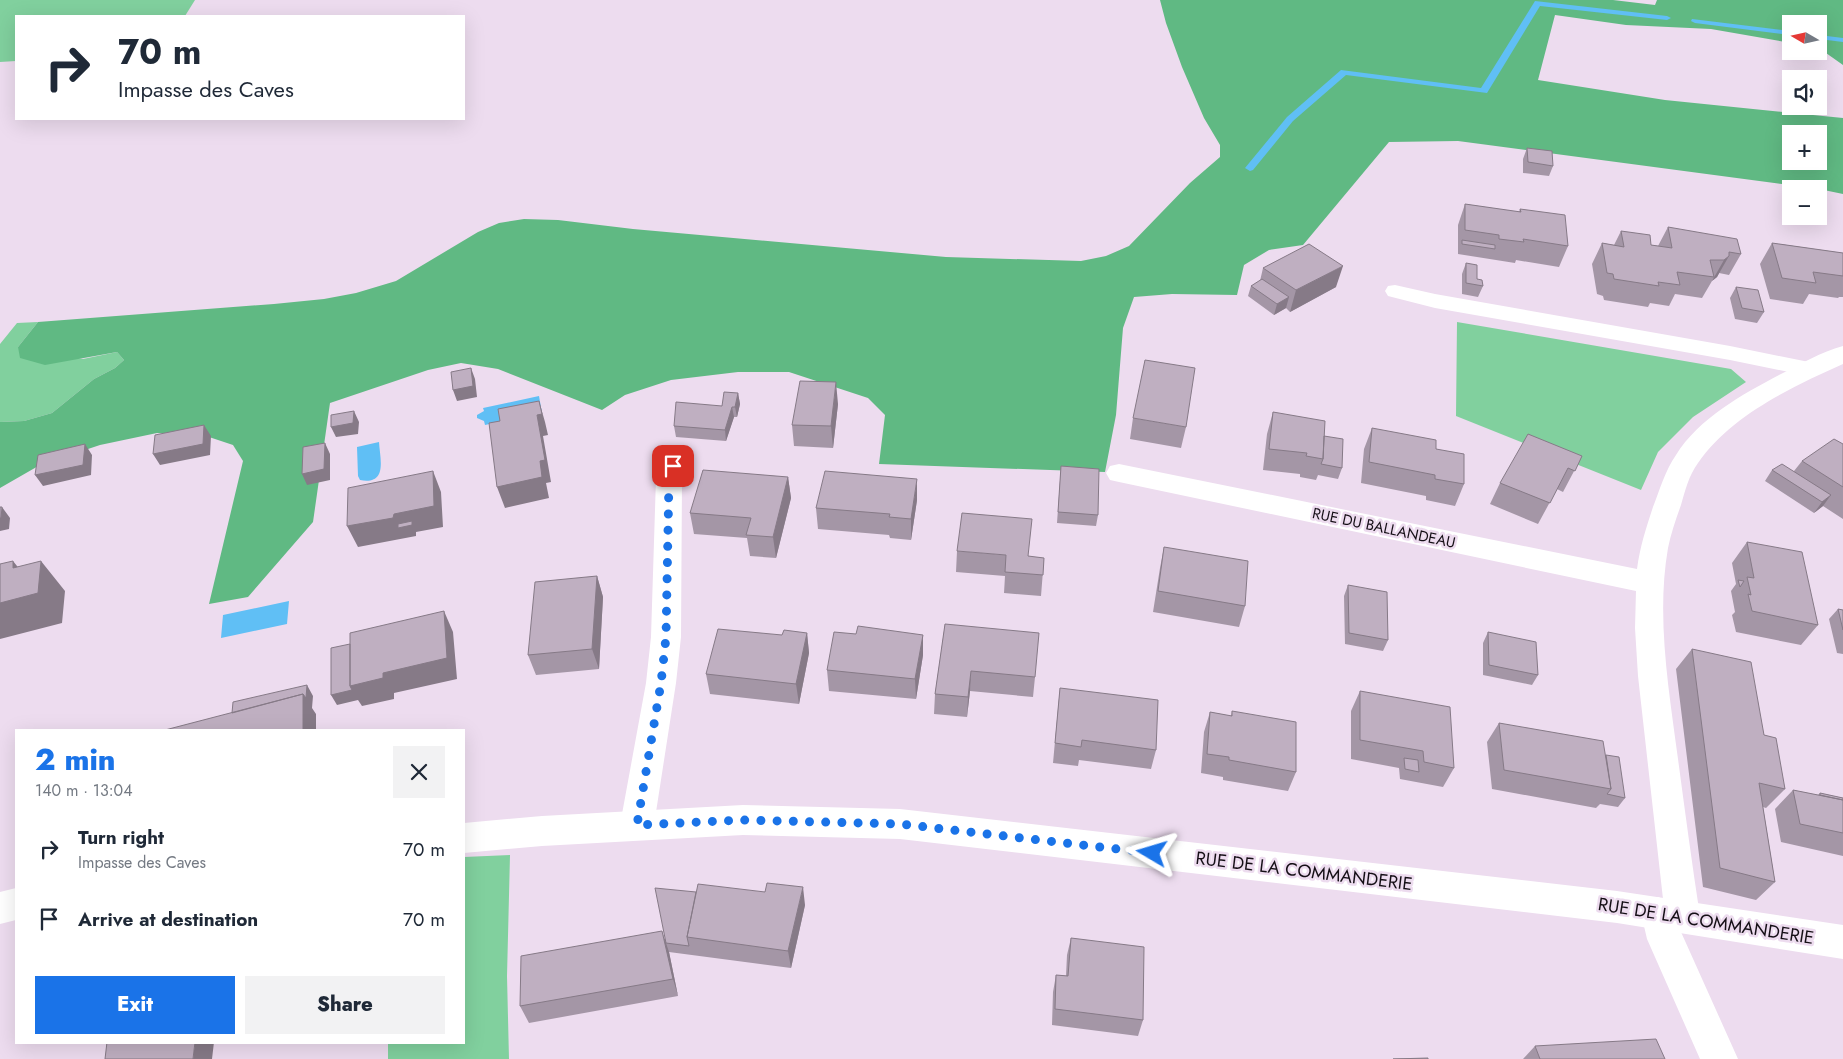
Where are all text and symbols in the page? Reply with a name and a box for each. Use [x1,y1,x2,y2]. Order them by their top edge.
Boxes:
north arrow [1782,15,1828,60]
map controls [1782,15,1827,225]
text: 70 m [118,27,201,77]
icon: right [35,35,100,100]
button: sound [1782,70,1827,115]
text: Impasse des Caves [118,73,294,105]
button: + [1782,125,1827,170]
button: − [1782,180,1827,225]
pin [652,445,694,487]
icon: arrive [659,452,687,480]
street label: RUE DU BALLANDEAU [1310,502,1458,554]
text: 2 min [35,738,116,781]
button: close [393,746,445,798]
text: 140 m · 13:04 [35,779,132,802]
text: Turn right [78,824,164,851]
position arrow [1125,826,1177,878]
icon: right [35,835,63,863]
text: 70 m [403,836,445,863]
street label: RUE DE LA COMMANDERIE [1194,845,1414,897]
text: Impasse des Caves [78,851,206,874]
street label: RUE DE LA COMMANDERIE [1596,891,1816,951]
icon: arrive [35,905,63,933]
text: Arrive at destination [78,906,258,933]
text: 70 m [403,906,445,933]
button: Exit [35,976,235,1034]
button: Share [245,976,445,1034]

